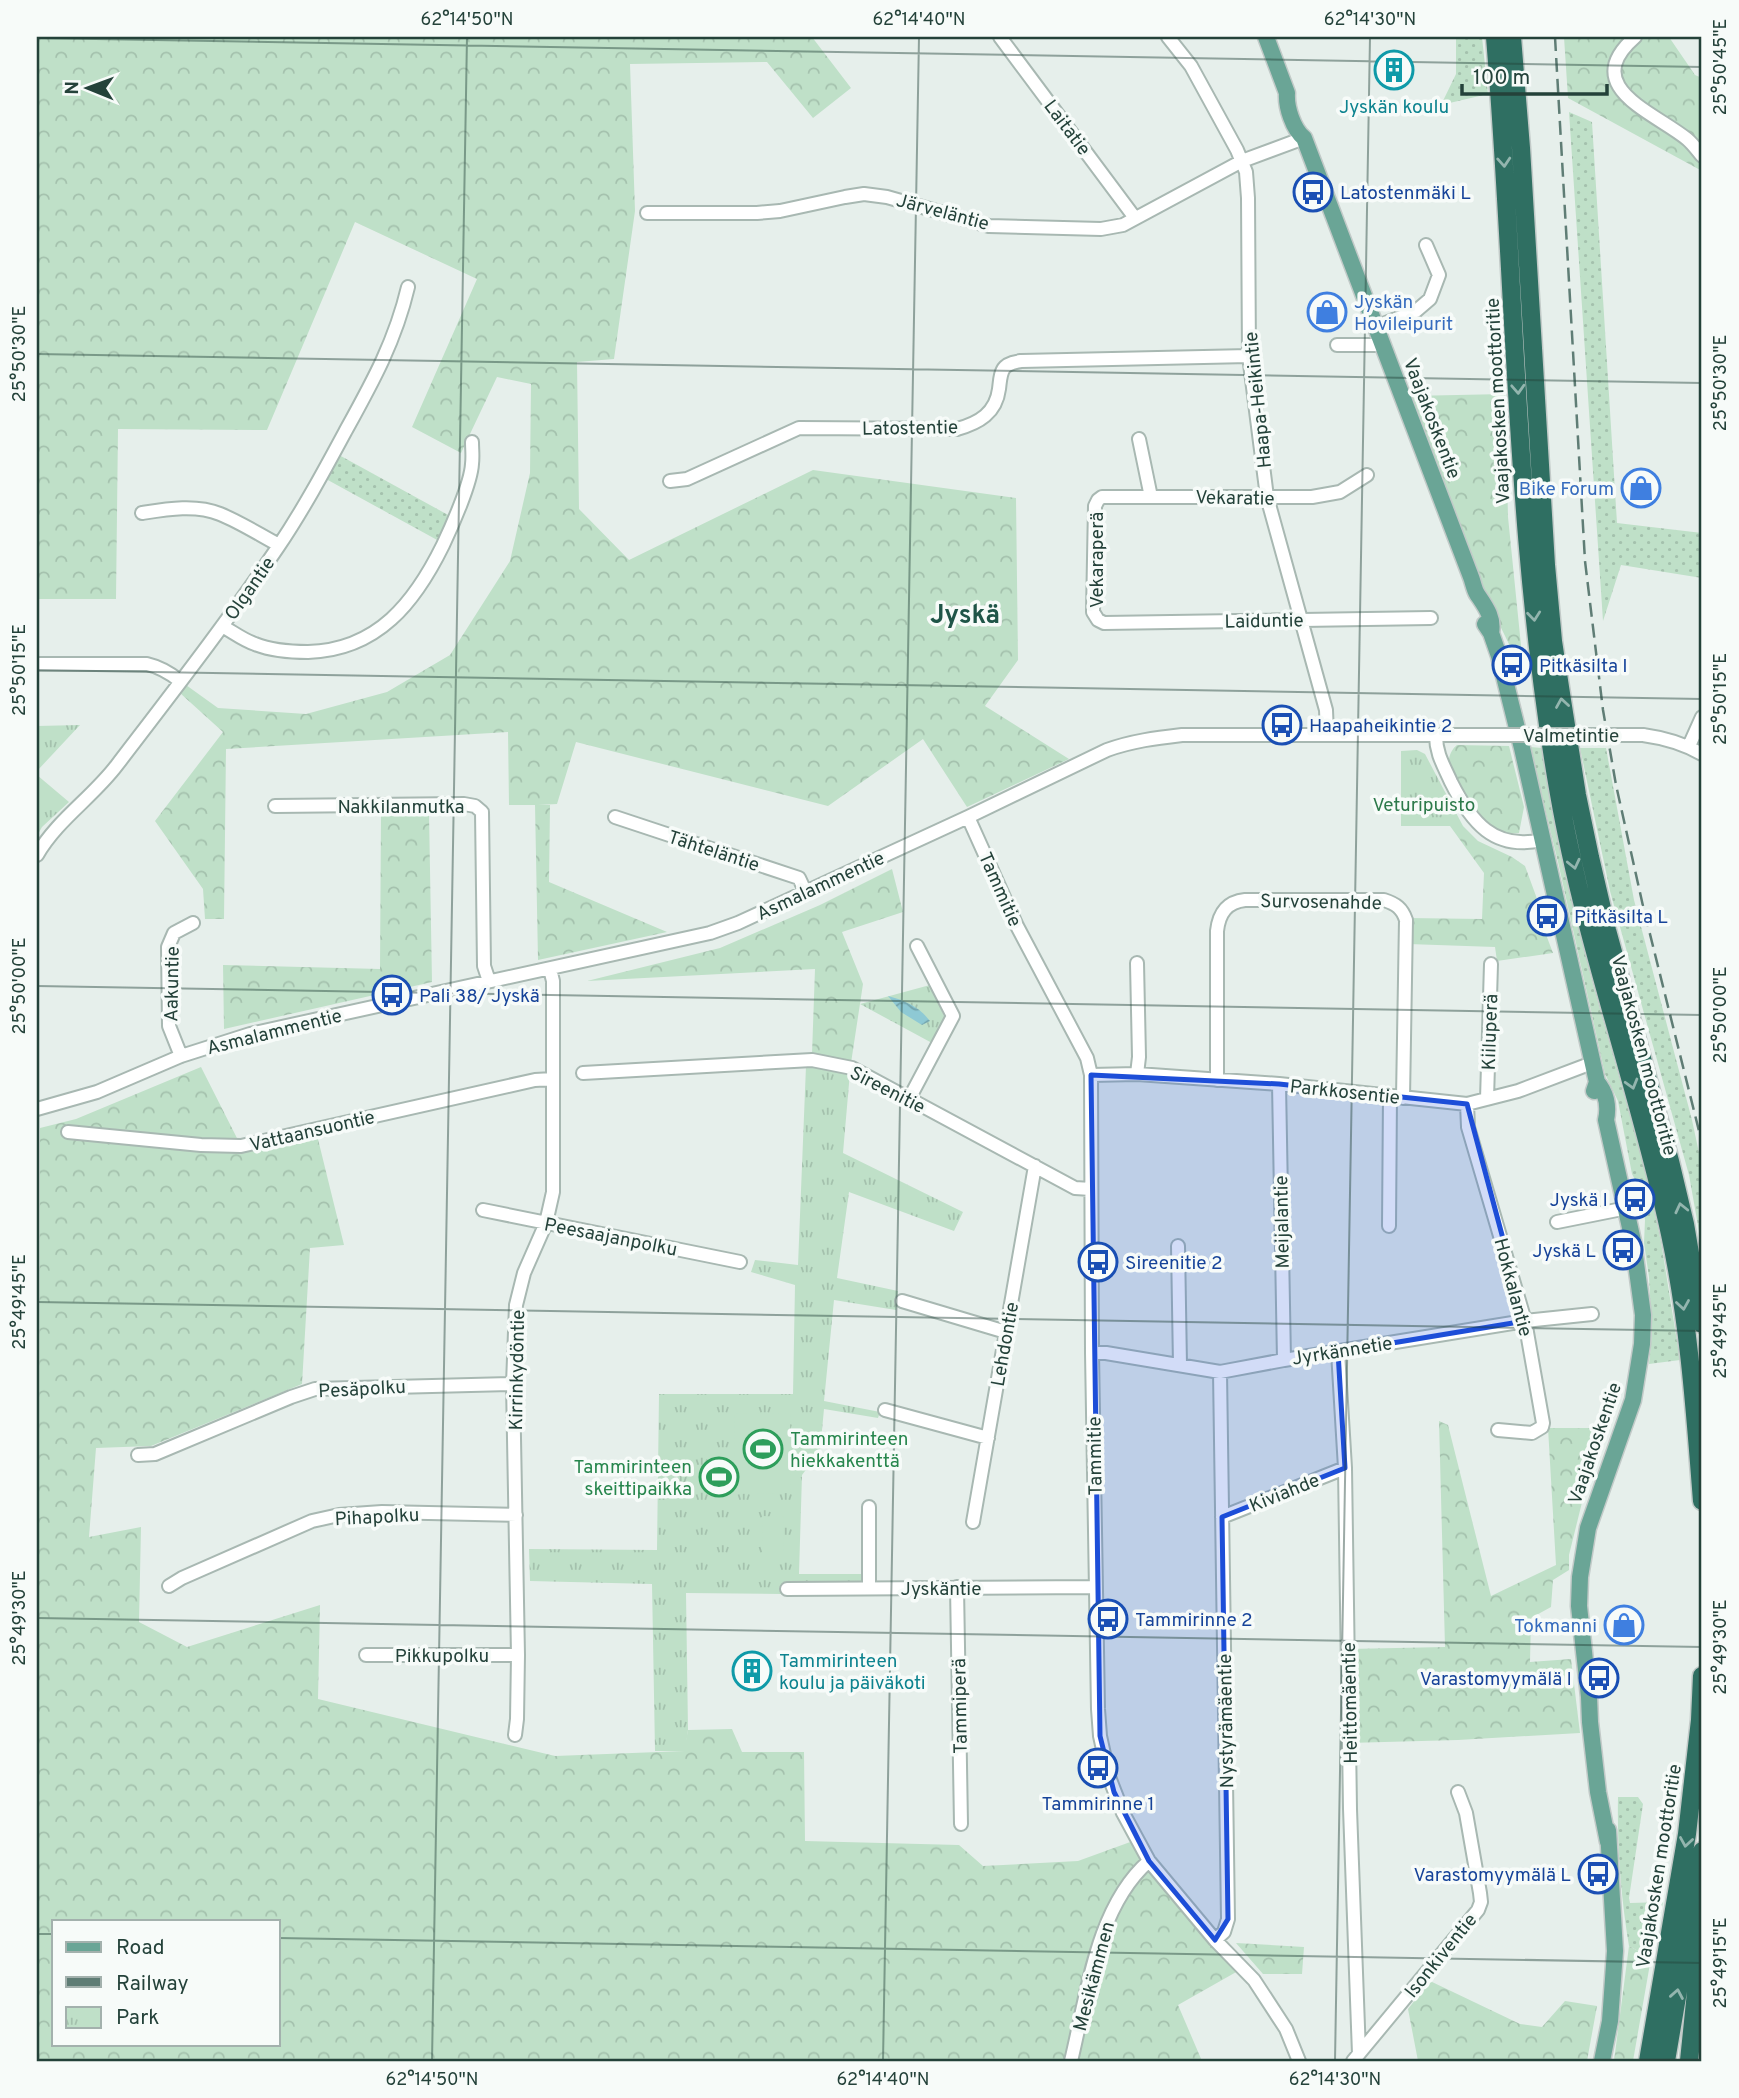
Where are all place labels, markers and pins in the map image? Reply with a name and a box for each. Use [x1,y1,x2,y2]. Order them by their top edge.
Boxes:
building icon: Jyskän koulu [1373,49,1415,91]
place label: Jyskän koulu [1339,96,1449,120]
bus stop icon: Latostenmäki L [1292,171,1334,213]
place label: Latostenmäki L [1340,182,1471,206]
shop icon: Jyskän Hovileipurit [1306,291,1348,333]
place label: Jyskän Hovileipurit [1354,291,1453,337]
shop icon: Bike Forum [1620,467,1662,509]
place label: Bike Forum [1519,478,1614,502]
bus stop icon: Pitkäsilta I [1491,644,1533,686]
place label: Pitkäsilta I [1539,655,1628,679]
bus stop icon: Haapaheikintie 2 [1261,704,1303,746]
place label: Haapaheikintie 2 [1309,715,1452,739]
bus stop icon: Pitkäsilta L [1526,895,1568,937]
place label: Pitkäsilta L [1574,906,1668,930]
bus stop icon: Pali 38/ Jyskä [371,974,413,1016]
place label: Pali 38/ Jyskä [419,985,540,1009]
bus stop icon: Jyskä I [1614,1178,1656,1220]
place label: Jyskä I [1550,1189,1608,1213]
bus stop icon: Jyskä L [1602,1229,1644,1271]
place label: Jyskä L [1532,1240,1596,1264]
bus stop icon: Sireenitie 2 [1077,1241,1119,1283]
place label: Sireenitie 2 [1125,1252,1223,1276]
sports icon: Tammirinteen hiekkakenttä [742,1428,784,1470]
place label: Tammirinteen hiekkakenttä [790,1428,909,1474]
place label: Tammirinteen skeittipaikka [573,1456,692,1502]
sports icon: Tammirinteen skeittipaikka [698,1456,740,1498]
bus stop icon: Tammirinne 2 [1087,1598,1129,1640]
shop icon: Tokmanni [1603,1604,1645,1646]
place label: Tammirinne 2 [1135,1609,1253,1633]
place label: Tokmanni [1514,1615,1597,1639]
building icon: Tammirinteen koulu ja päiväkoti [731,1650,773,1692]
place label: Tammirinteen koulu ja päiväkoti [779,1650,926,1696]
bus stop icon: Varastomyymälä I [1578,1657,1620,1699]
place label: Varastomyymälä I [1420,1668,1572,1692]
bus stop icon: Tammirinne 1 [1077,1747,1119,1789]
place label: Tammirinne 1 [1041,1793,1155,1817]
bus stop icon: Varastomyymälä L [1577,1853,1619,1895]
place label: Varastomyymälä L [1413,1864,1571,1888]

